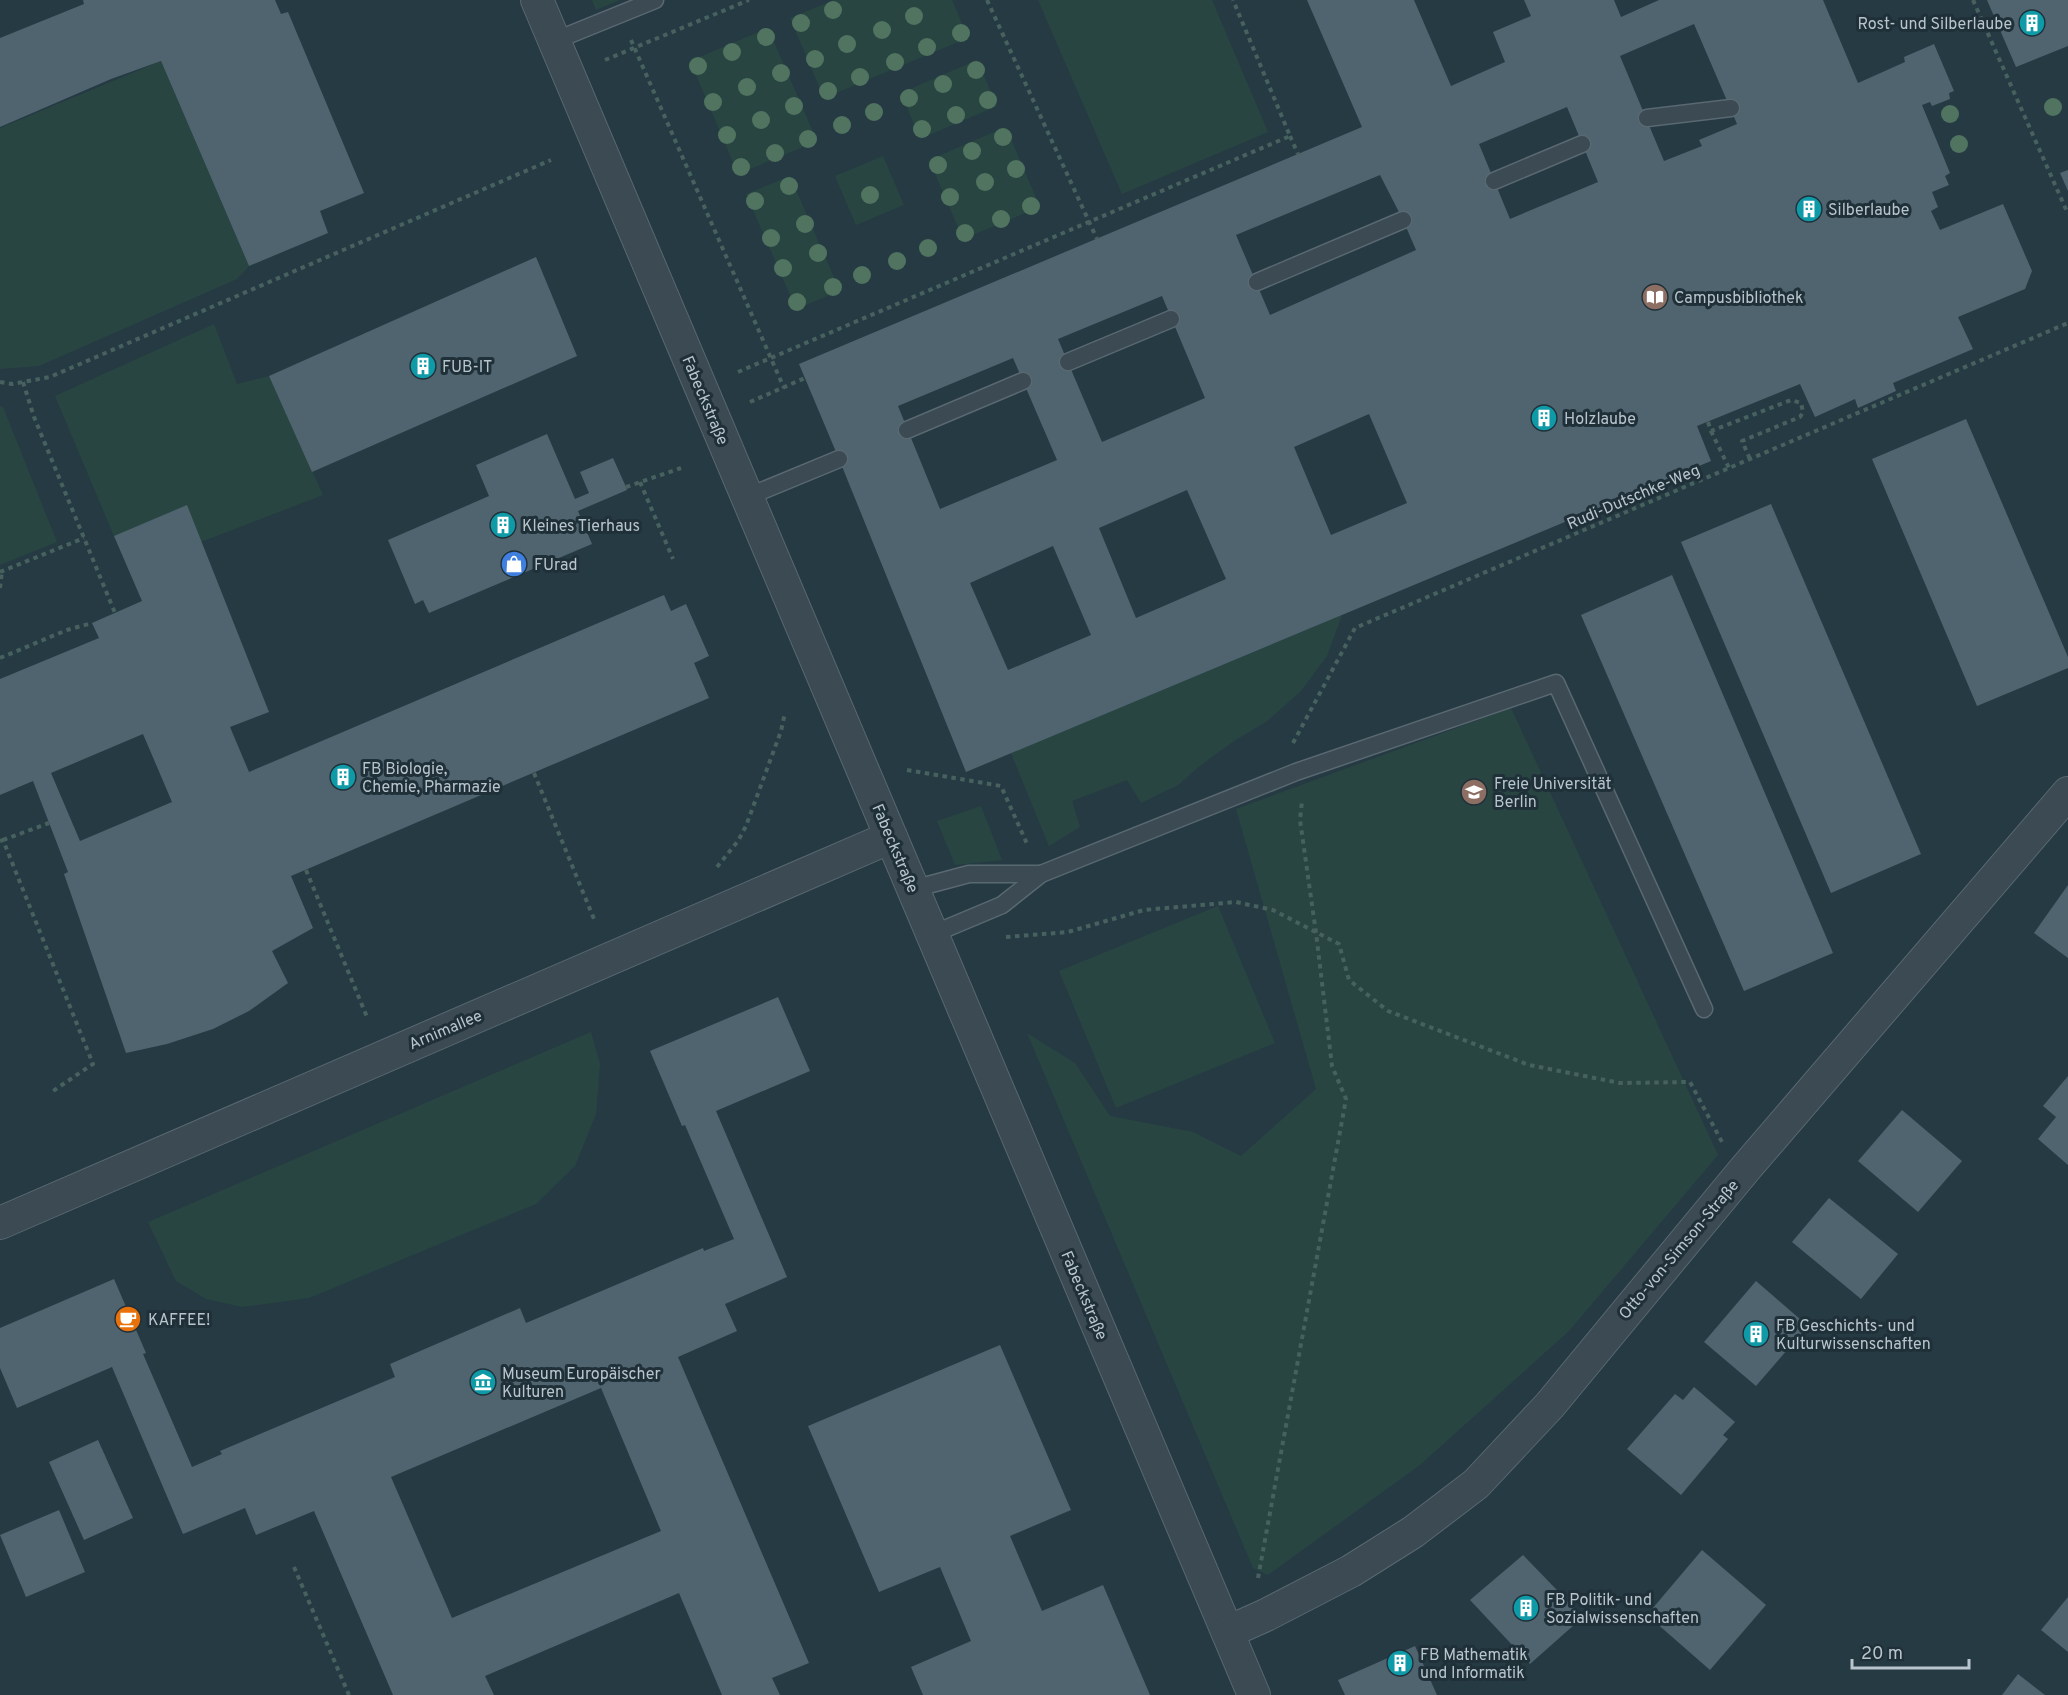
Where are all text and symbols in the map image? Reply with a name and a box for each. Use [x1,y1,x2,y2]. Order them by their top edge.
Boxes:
building icon: Rost- und Silberlaube [2017,8,2047,38]
place label: Rost- und Silberlaube [1858,15,2012,35]
building icon: Silberlaube [1794,194,1824,224]
place label: Silberlaube [1828,201,1909,221]
library icon: Campusbibliothek [1640,282,1670,312]
place label: Campusbibliothek [1674,289,1803,309]
building icon: FUB-IT [408,351,438,381]
street label: Fabeckstraße [676,353,732,448]
place label: FUB-IT [442,358,492,378]
building icon: Holzlaube [1529,403,1559,433]
place label: Holzlaube [1564,410,1636,430]
street label: Rudi-Dutschke-Weg [1564,461,1703,535]
building icon: Kleines Tierhaus [488,510,518,540]
place label: Kleines Tierhaus [522,517,640,537]
shop icon: FUrad [499,549,529,579]
place label: FUrad [534,556,578,576]
place label: FB Biologie, Chemie, Pharmazie [362,760,501,798]
building icon: FB Biologie, Chemie, Pharmazie [328,762,358,792]
place label: Freie Universität Berlin [1494,775,1612,813]
school or university icon: Freie Universität Berlin [1459,777,1489,807]
street label: Fabeckstraße [866,801,922,896]
street label: Arnimallee [406,1006,486,1055]
street label: Otto-von-Simson-Straße [1615,1176,1744,1324]
street label: Fabeckstraße [1055,1248,1111,1343]
cafe icon: KAFFEE! [113,1304,143,1334]
place label: KAFFEE! [148,1311,210,1331]
place label: FB Geschichts- und Kulturwissenschaften [1776,1317,1931,1355]
building icon: FB Geschichts- und Kulturwissenschaften [1741,1319,1771,1349]
place label: Museum Europäischer Kulturen [502,1365,661,1403]
museum icon: Museum Europäischer Kulturen [468,1367,498,1397]
place label: FB Politik- und Sozialwissenschaften [1546,1591,1699,1629]
building icon: FB Politik- und Sozialwissenschaften [1511,1593,1541,1623]
scale bar [1852,1632,1969,1670]
text: 20 m [1861,1643,1903,1666]
place label: FB Mathematik und Informatik [1420,1646,1528,1684]
building icon: FB Mathematik und Informatik [1385,1648,1415,1678]

